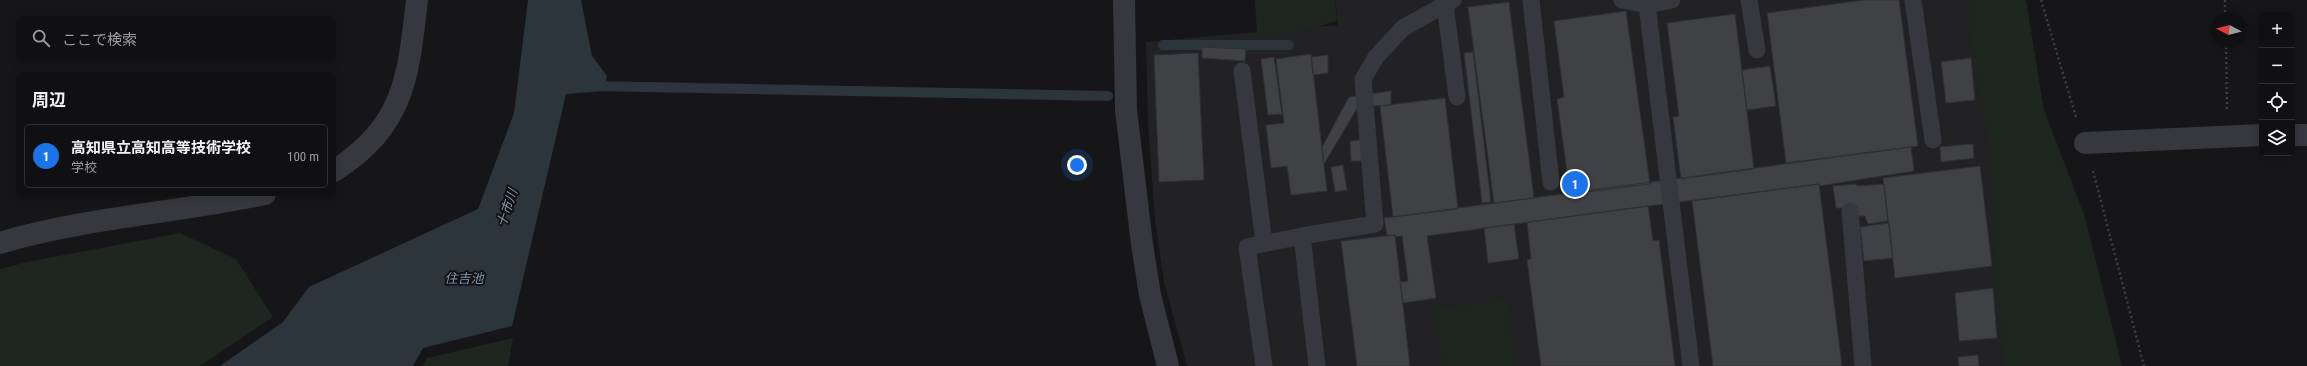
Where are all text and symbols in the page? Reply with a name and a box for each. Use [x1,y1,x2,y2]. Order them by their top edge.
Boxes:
north arrow [2211,12,2247,48]
map controls [2259,12,2295,156]
button: + [2259,12,2295,48]
search box [16,16,336,60]
icon: search [30,27,52,49]
text: ここで検索 [62,31,137,49]
button: − [2259,48,2295,84]
button: locate [2259,84,2295,120]
text: 周辺 [32,90,66,110]
button: layers [2259,120,2295,156]
text: 高知県立高知高等技術学校 [71,139,251,157]
text: 1 [43,149,49,164]
text: 100 m [287,149,319,164]
your location [1067,155,1087,175]
text: 学校 [71,160,97,175]
pin: 1 [1562,169,1588,199]
water label: 十市川 [494,185,521,229]
water label: 住吉池 [444,271,485,286]

